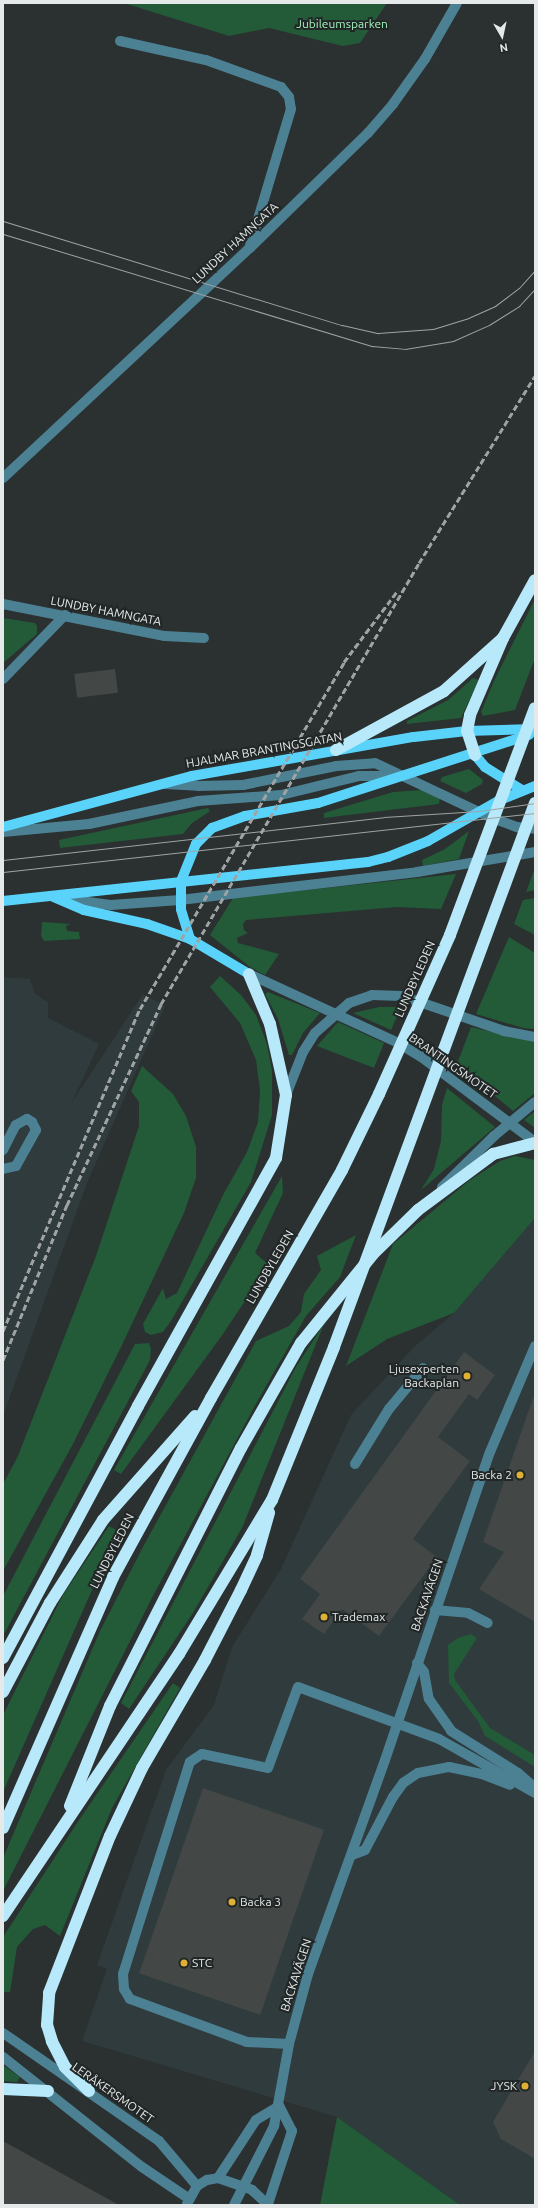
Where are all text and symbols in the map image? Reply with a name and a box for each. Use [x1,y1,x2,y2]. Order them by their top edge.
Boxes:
north arrow [482,16,522,56]
park label: Jubileumsparken [296,17,388,31]
text: N [499,41,509,54]
street label: LUNDBY HAMNGATA [189,199,281,287]
street label: LUNDBY HAMNGATA [49,593,163,629]
street label: HJALMAR BRANTINGSGATAN [185,729,343,771]
street label: LUNDBYLEDEN [392,939,438,1019]
street label: BRANTINGSMOTET [406,1030,500,1102]
street label: LUNDBYLEDEN [243,1228,297,1306]
place label: Ljusexperten Backaplan [389,1362,459,1390]
marker: Ljusexperten Backaplan [462,1371,472,1381]
place label: Backa 2 [471,1468,512,1482]
marker: Backa 2 [515,1470,525,1480]
street label: LUNDBYLEDEN [87,1511,137,1591]
street label: BACKAVÄGEN [408,1557,446,1633]
place label: Trademax [332,1610,385,1624]
marker: Trademax [319,1612,329,1622]
place label: Backa 3 [240,1895,281,1909]
marker: Backa 3 [227,1897,237,1907]
street label: BACKAVÄGEN [277,1937,315,2013]
place label: STC [192,1956,212,1970]
marker: STC [179,1958,189,1968]
street label: LERÅKERSMOTET [70,2060,156,2126]
place label: JYSK [491,2079,517,2093]
marker: JYSK [520,2081,530,2091]

